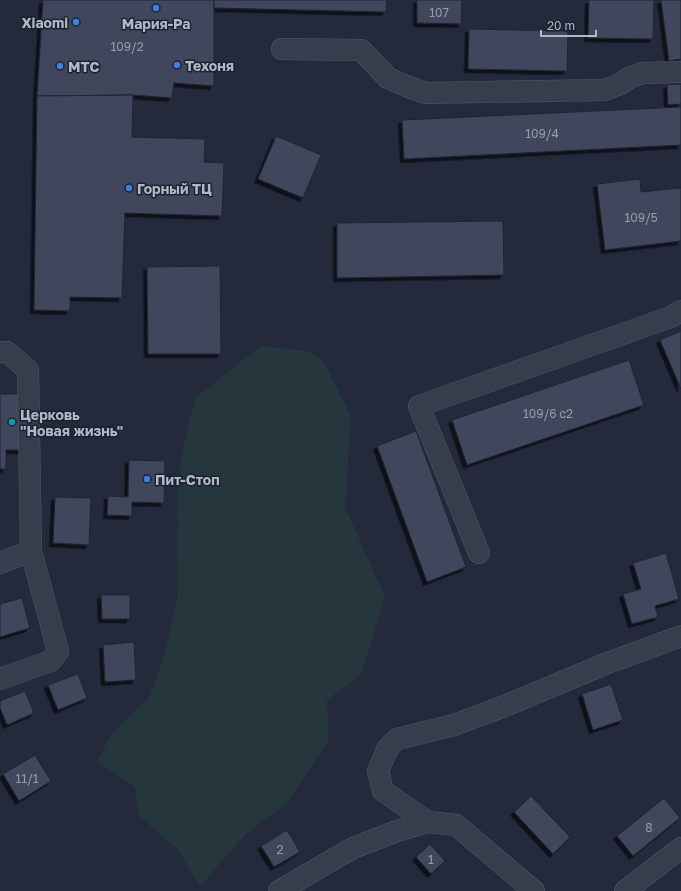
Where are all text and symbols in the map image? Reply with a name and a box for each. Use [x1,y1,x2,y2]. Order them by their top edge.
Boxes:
marker: Мария-Ра [151,3,161,13]
house number: 107 [429,5,449,20]
scale bar [541,12,596,38]
place label: Xiaomi [21,14,68,31]
place label: Мария-Ра [122,15,190,32]
marker: Xiaomi [71,17,81,27]
text: 20 m [547,18,575,33]
house number: 109/2 [110,39,144,54]
place label: Техоня [185,57,234,74]
place label: МТС [68,58,99,75]
marker: Техоня [172,60,182,70]
marker: МТС [55,61,65,71]
house number: 109/4 [525,126,559,141]
place label: Горный ТЦ [137,180,212,197]
marker: Горный ТЦ [124,183,134,193]
house number: 109/5 [624,210,658,225]
place label: Церковь "Новая жизнь" [20,406,123,439]
house number: 109/6 с2 [523,406,573,421]
marker: Церковь "Новая жизнь" [7,417,17,427]
place label: Пит-Стоп [155,471,220,488]
marker: Пит-Стоп [142,474,152,484]
house number: 11/1 [15,771,39,786]
house number: 8 [645,820,653,835]
house number: 2 [277,842,284,857]
house number: 1 [428,852,434,867]

